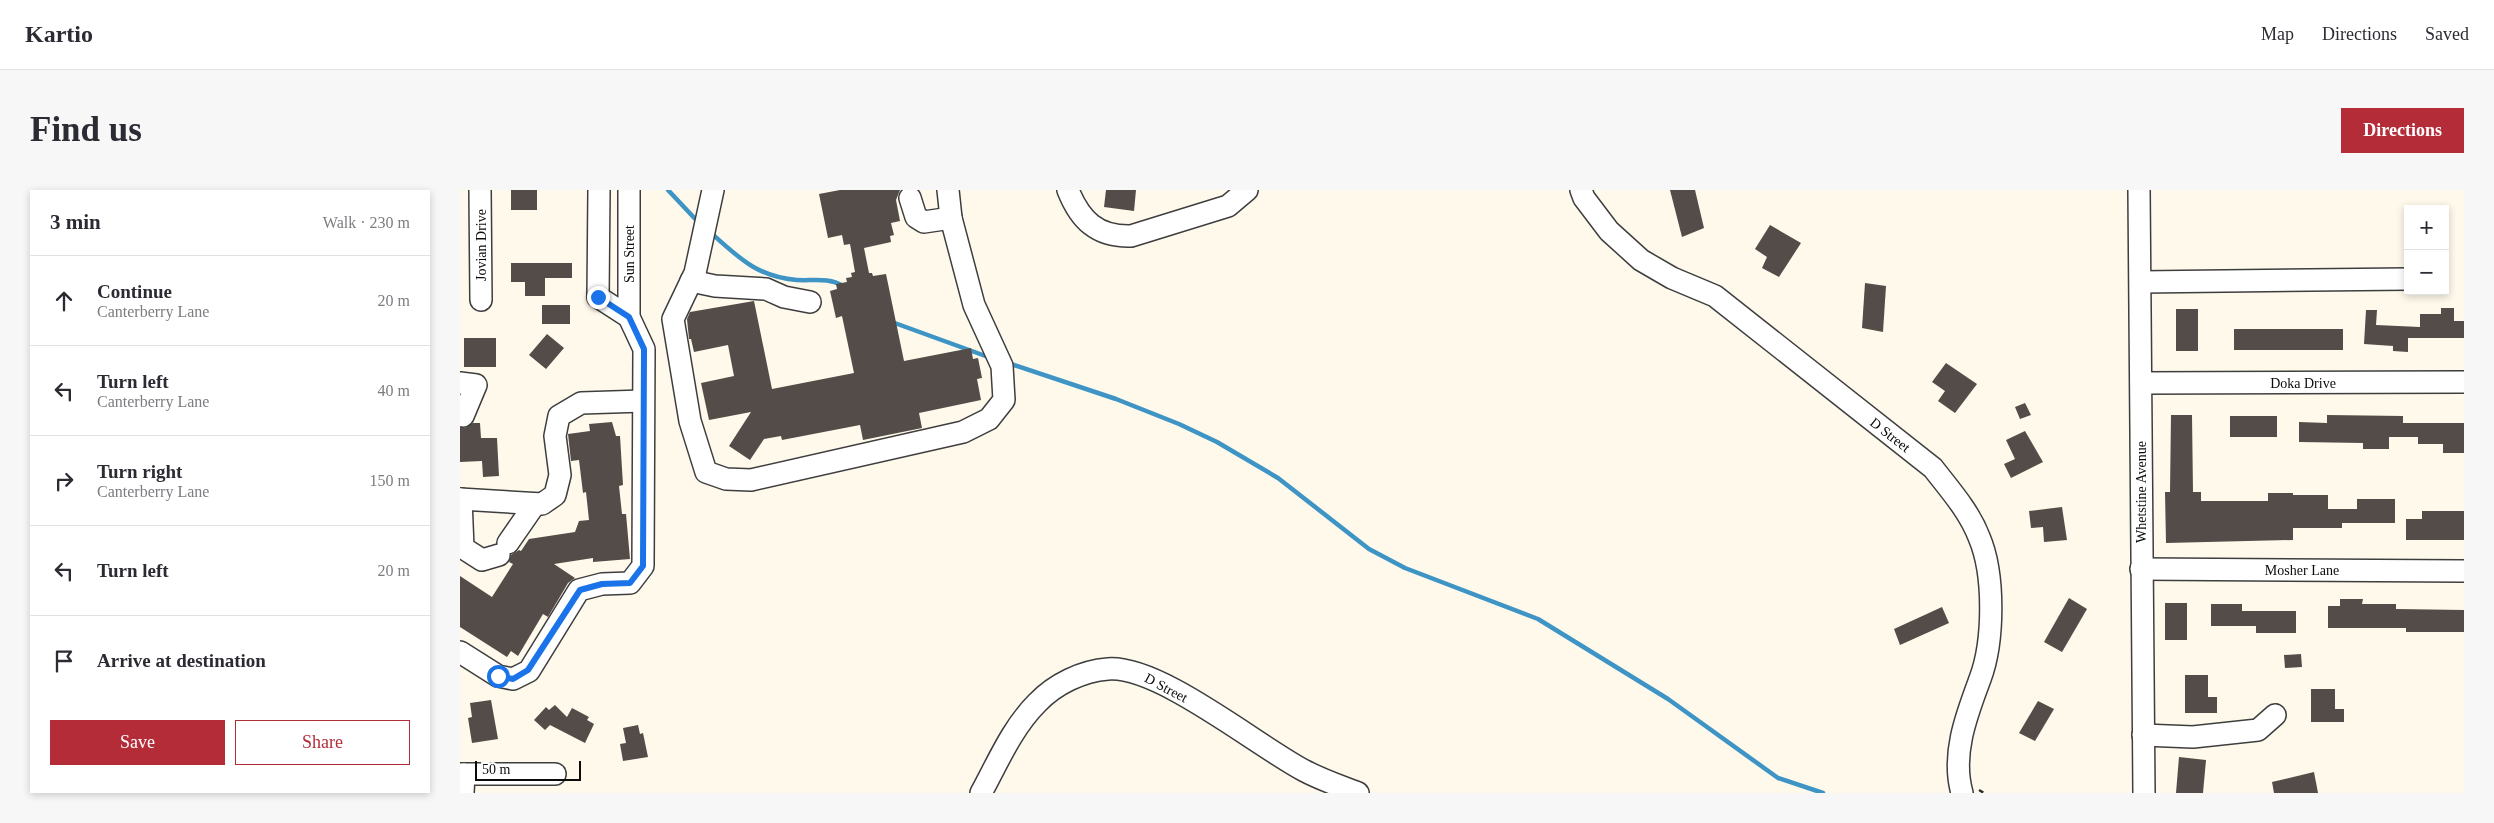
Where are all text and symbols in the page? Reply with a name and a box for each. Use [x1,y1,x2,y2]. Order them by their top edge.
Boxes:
text: Kartio [25,21,93,47]
text: Map [2261,24,2294,44]
text: Directions [2322,24,2397,44]
text: Saved [2425,24,2469,44]
button: Directions [2341,108,2464,153]
text: Find us [30,110,142,149]
map controls [2404,205,2449,295]
button: + [2404,205,2449,250]
street label: Jovian Drive [474,209,489,281]
text: 3 min [50,210,101,234]
text: Walk · 230 m [323,214,410,231]
street label: Sun Street [622,225,637,283]
button: − [2404,250,2449,295]
text: Continue [97,281,172,302]
route end [587,286,610,309]
icon: ahead [50,287,78,315]
text: 20 m [378,292,410,309]
text: Canterberry Lane [97,303,209,320]
text: Turn left [97,371,169,392]
street label: Doka Drive [2270,376,2336,391]
icon: left [50,377,78,405]
text: 40 m [378,382,410,399]
text: Canterberry Lane [97,393,209,410]
street label: D Street [1867,415,1913,455]
street label: Whetstine Avenue [2134,441,2149,543]
text: Turn right [97,461,182,482]
icon: right [50,467,78,495]
text: 150 m [370,472,410,489]
text: Canterberry Lane [97,483,209,500]
icon: left [50,557,78,585]
text: Turn left [97,560,169,581]
text: 20 m [378,562,410,579]
street label: Mosher Lane [2265,563,2339,578]
icon: arrive [50,647,78,675]
text: Arrive at destination [97,650,266,671]
route start [487,665,510,688]
street label: D Street [1142,671,1190,706]
button: Save [50,720,225,765]
button: Share [235,720,410,765]
scale bar [475,758,581,781]
text: 50 m [482,762,510,777]

